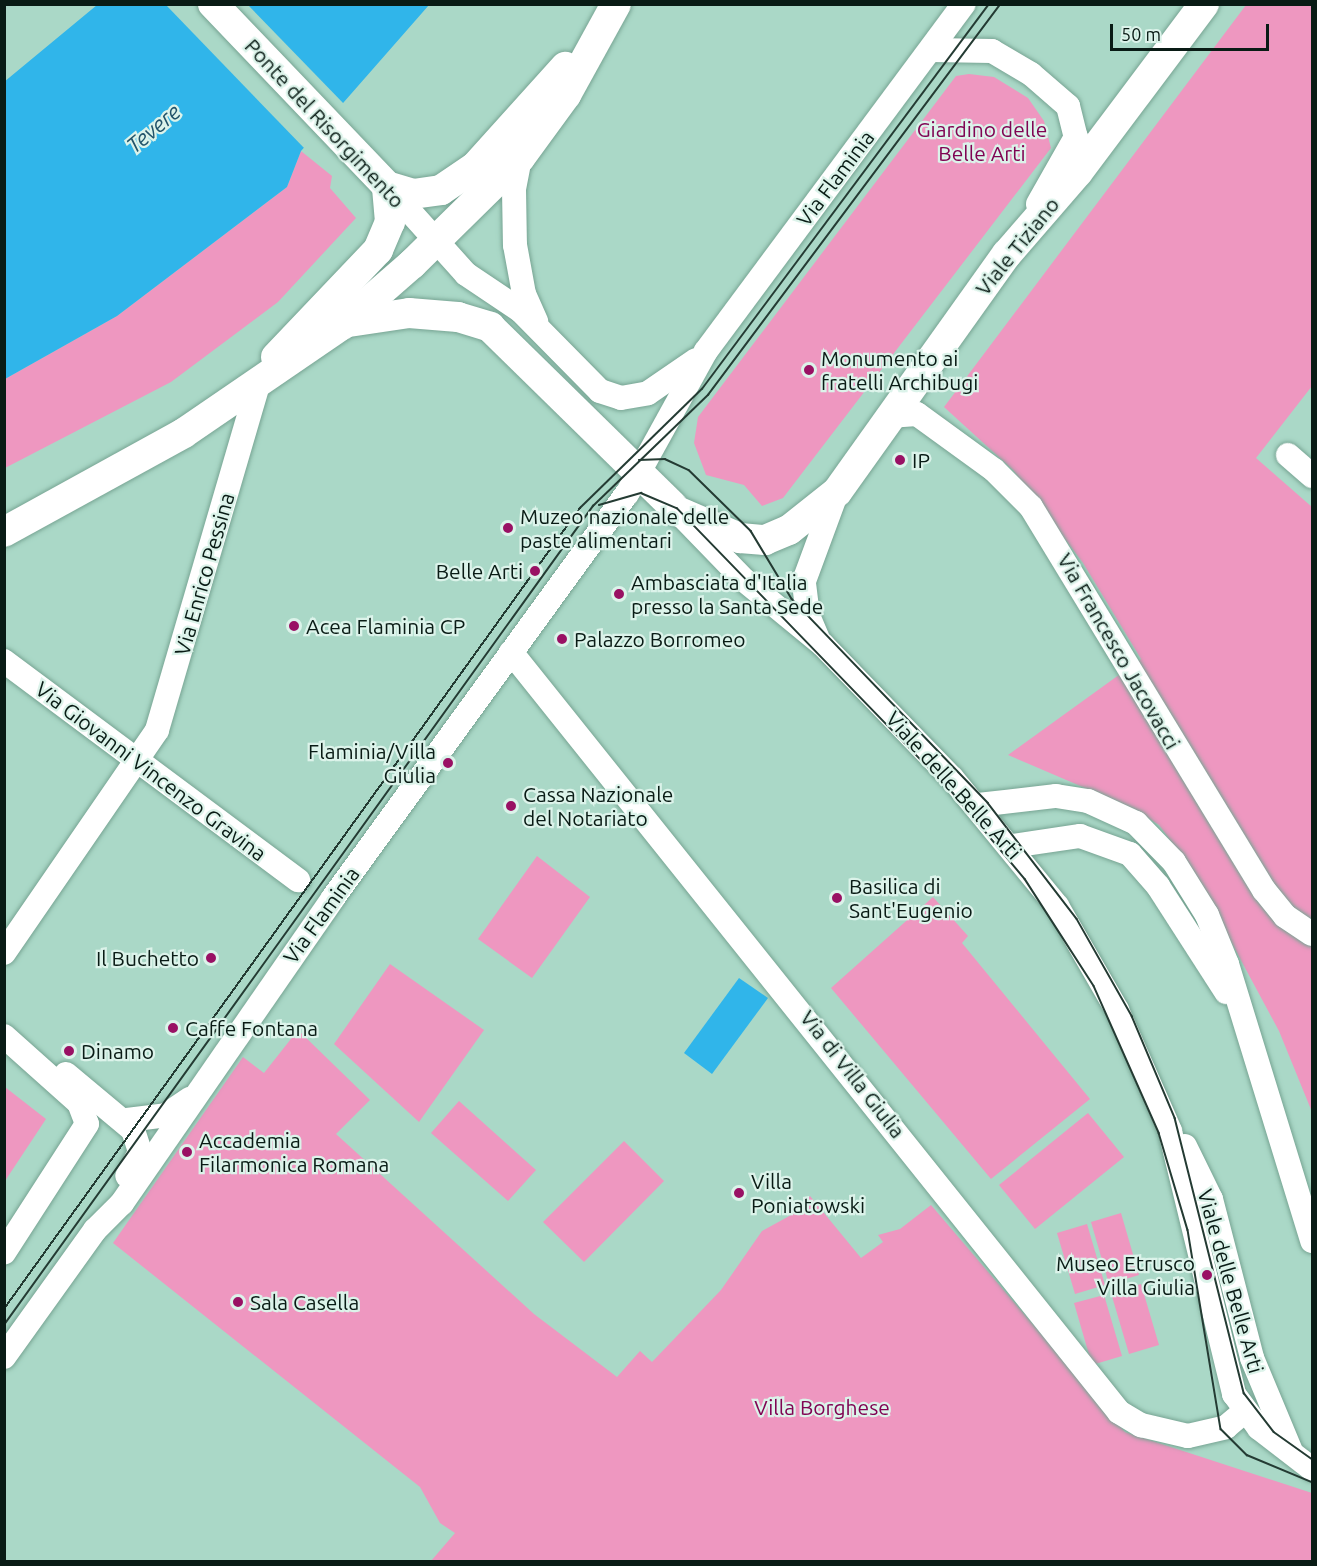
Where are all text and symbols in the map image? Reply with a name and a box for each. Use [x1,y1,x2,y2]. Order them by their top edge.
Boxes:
scale bar [1113,12,1272,50]
text: 50 m [1121,24,1161,44]
street label: Ponte del Risorgimento [240,33,410,213]
water label: Tevere [121,98,185,158]
park label: Giardino delle Belle Arti [917,116,1047,166]
street label: Via Flaminia [791,125,879,231]
street label: Viale Tiziano [970,192,1064,300]
place label: Monumento ai fratelli Archibugi [821,345,978,395]
marker: Monumento ai fratelli Archibugi [802,363,816,377]
place label: IP [912,447,930,473]
marker: IP [893,453,907,467]
street label: Via Enrico Pessina [169,490,239,658]
place label: Muzeo nazionale delle paste alimentari [520,503,729,553]
marker: Muzeo nazionale delle paste alimentari [501,521,515,535]
street label: Via Francesco Jacovacci [1053,549,1185,753]
place label: Belle Arti [436,558,523,584]
marker: Belle Arti [528,564,542,578]
place label: Ambasciata d'Italia presso la Santa Sede [631,569,823,619]
marker: Ambasciata d'Italia presso la Santa Sede [612,587,626,601]
place label: Acea Flaminia CP [306,613,465,639]
marker: Acea Flaminia CP [287,619,301,633]
place label: Palazzo Borromeo [574,626,746,652]
marker: Palazzo Borromeo [555,632,569,646]
street label: Via Giovanni Vincenzo Gravina [31,676,271,866]
street label: Viale delle Belle Arti [881,706,1027,864]
place label: Flaminia/Villa Giulia [308,738,436,788]
marker: Flaminia/Villa Giulia [441,756,455,770]
place label: Cassa Nazionale del Notariato [523,781,673,831]
marker: Cassa Nazionale del Notariato [504,799,518,813]
street label: Via Flaminia [278,862,364,968]
place label: Basilica di Sant'Eugenio [849,873,973,923]
marker: Basilica di Sant'Eugenio [830,891,844,905]
place label: Il Buchetto [96,945,199,971]
marker: Il Buchetto [204,951,218,965]
street label: Via di Villa Giulia [795,1005,911,1143]
place label: Caffe Fontana [185,1015,318,1041]
marker: Caffe Fontana [166,1021,180,1035]
place label: Dinamo [81,1038,154,1064]
marker: Dinamo [62,1044,76,1058]
place label: Accademia Filarmonica Romana [199,1127,389,1177]
marker: Accademia Filarmonica Romana [180,1145,194,1159]
place label: Villa Poniatowski [751,1168,865,1218]
marker: Villa Poniatowski [732,1186,746,1200]
street label: Viale delle Belle Arti [1193,1186,1269,1376]
place label: Museo Etrusco Villa Giulia [1056,1250,1195,1300]
marker: Museo Etrusco Villa Giulia [1200,1268,1214,1282]
place label: Sala Casella [250,1289,359,1315]
marker: Sala Casella [231,1295,245,1309]
park label: Villa Borghese [754,1394,890,1420]

